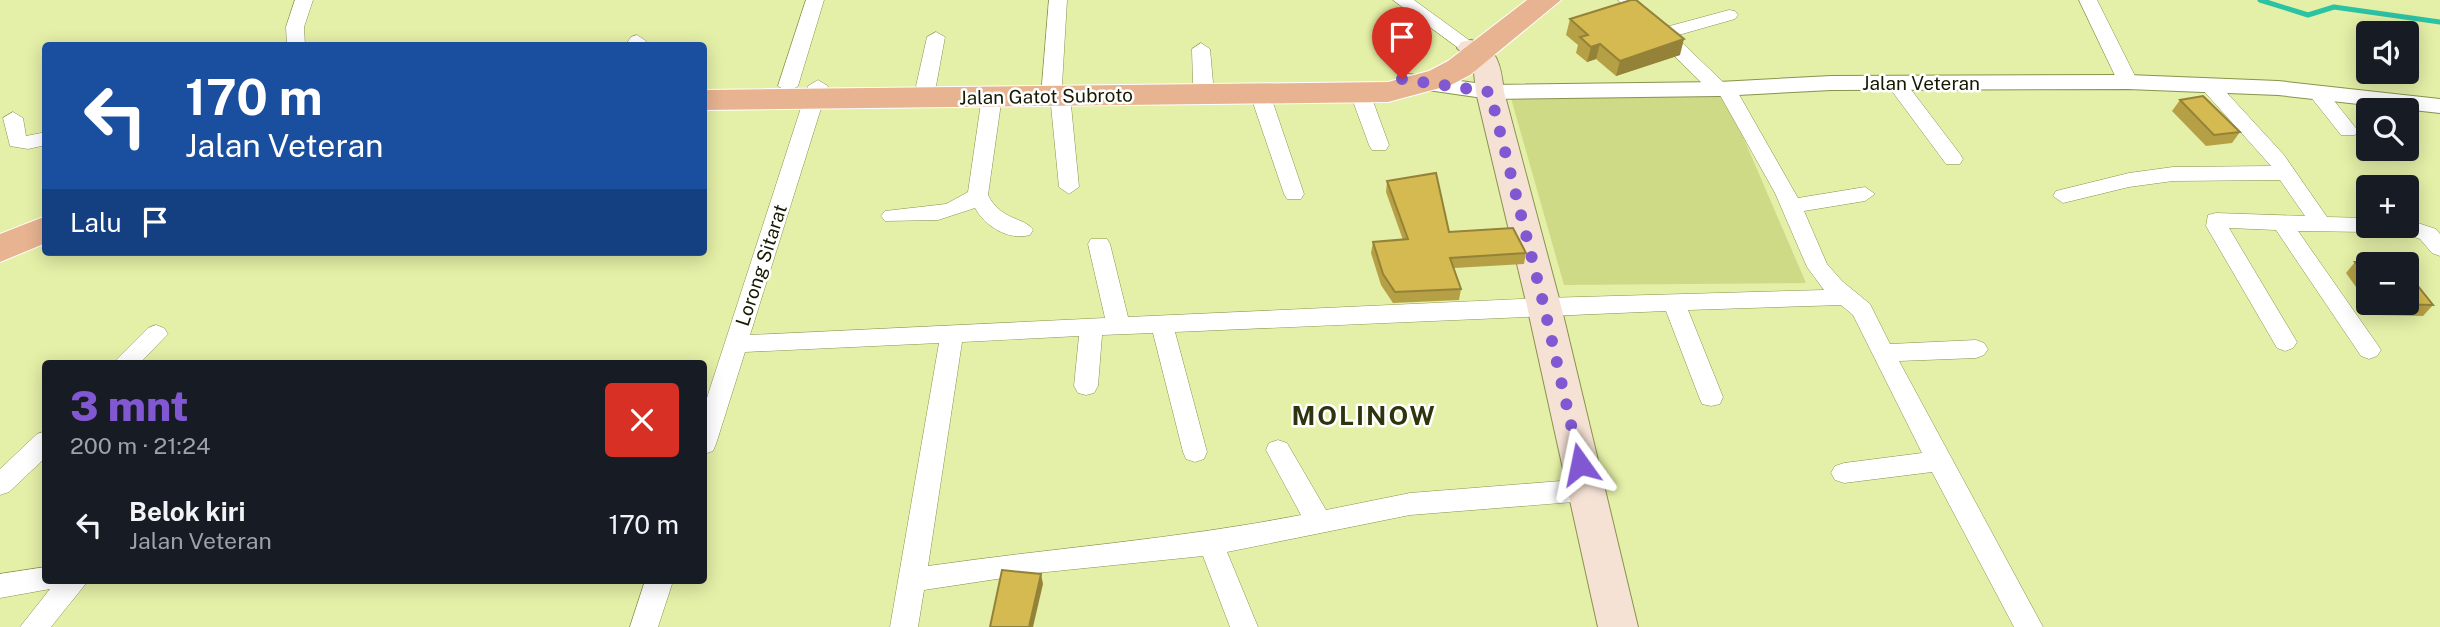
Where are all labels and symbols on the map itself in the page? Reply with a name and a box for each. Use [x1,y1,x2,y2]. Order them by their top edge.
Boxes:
pin [1372,7,1432,79]
street label: Jalan Veteran [1862,72,1980,94]
street label: Jalan Gatot Subroto [959,83,1133,109]
street label: Lorong Sitarat [731,201,791,329]
district label: MOLINOW [1291,400,1437,431]
position arrow [1543,427,1617,501]

